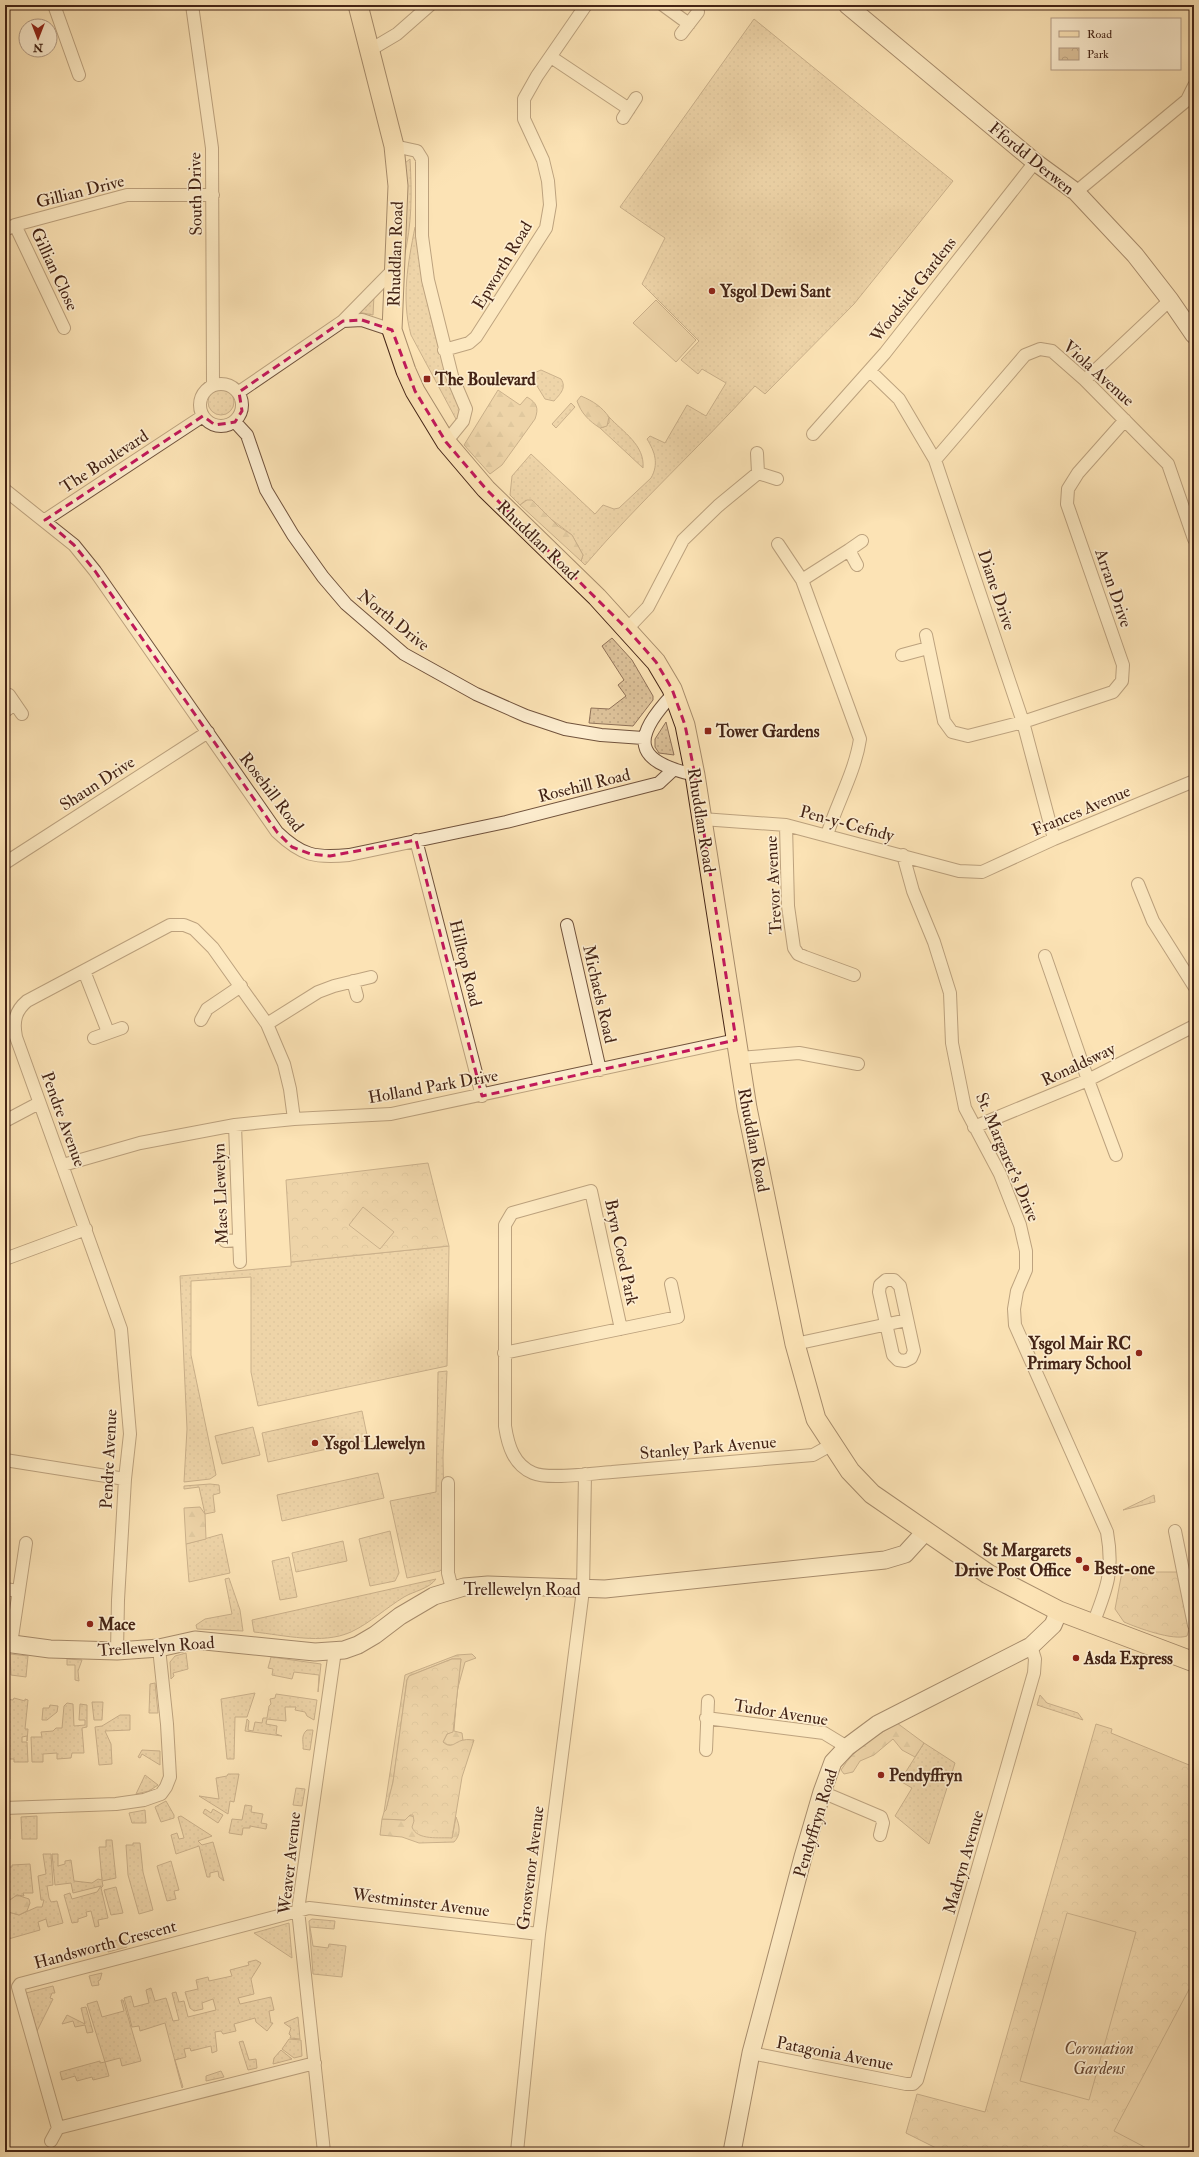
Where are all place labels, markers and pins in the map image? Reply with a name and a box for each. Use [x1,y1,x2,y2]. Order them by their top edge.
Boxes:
place label: Ysgol Dewi Sant [719,281,831,303]
marker: Ysgol Dewi Sant [707,286,717,296]
place label: The Boulevard [434,369,536,390]
marker: The Boulevard [422,374,432,384]
place label: Tower Gardens [715,721,820,742]
marker: Tower Gardens [703,726,713,736]
place label: Ysgol Mair RC Primary School [1027,1333,1132,1375]
marker: Ysgol Mair RC Primary School [1134,1348,1144,1358]
place label: Ysgol Llewelyn [322,1433,426,1455]
marker: Ysgol Llewelyn [310,1438,320,1448]
place label: St Margarets Drive Post Office [954,1540,1072,1581]
marker: St Margarets Drive Post Office [1074,1555,1084,1565]
place label: Best-one [1094,1558,1156,1579]
marker: Best-one [1081,1563,1091,1573]
place label: Mace [97,1614,136,1635]
marker: Mace [85,1619,95,1629]
place label: Asda Express [1083,1648,1173,1670]
marker: Asda Express [1071,1653,1081,1663]
place label: Pendyffryn [889,1765,963,1787]
marker: Pendyffryn [876,1770,886,1780]

